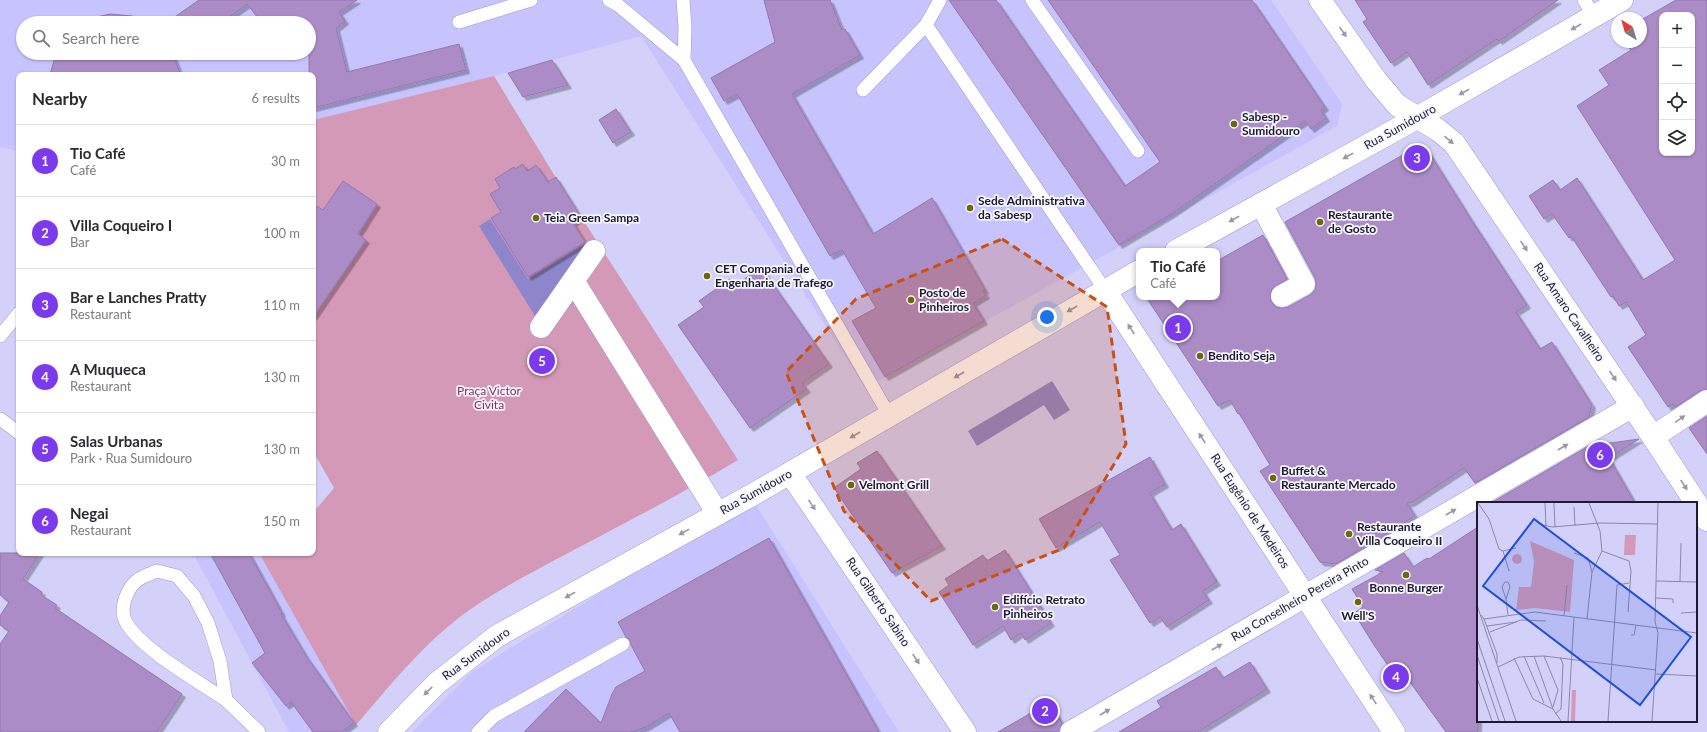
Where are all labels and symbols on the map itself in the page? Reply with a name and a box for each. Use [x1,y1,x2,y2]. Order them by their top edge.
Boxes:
north arrow [1611,12,1647,48]
one-way arrow [1570,23,1582,30]
one-way arrow [1339,27,1347,37]
one-way arrow [1458,88,1470,95]
street label: Rua Sumidouro [1361,101,1439,153]
place label: Sabesp - Sumidouro [1242,109,1300,138]
marker: Sabesp - Sumidouro [1229,119,1239,129]
one-way arrow [1444,135,1454,144]
pin: 3 [1404,143,1430,173]
one-way arrow [1342,153,1353,160]
place label: Sede Administrativa da Sabesp [978,193,1085,222]
marker: Sede Administrativa da Sabesp [965,203,975,213]
place label: Restaurante de Gosto [1328,207,1393,236]
place label: Teia Green Sampa [544,210,639,225]
marker: Teia Green Sampa [531,213,541,223]
one-way arrow [1228,216,1240,223]
marker: Restaurante de Gosto [1315,217,1325,227]
one-way arrow [1520,241,1528,251]
street label: Rua Amaro Cavalheiro [1531,259,1608,364]
place label: CET Compania de Engenharia de Trafego [715,261,833,290]
marker: CET Compania de Engenharia de Trafego [702,271,712,281]
place label: Posto de Pinheiros [919,285,969,314]
marker: Posto de Pinheiros [906,295,916,305]
one-way arrow [1066,306,1078,313]
your location [1037,307,1057,327]
pin: 1 [1165,313,1191,343]
one-way arrow [1127,324,1135,334]
pin: 5 [529,346,555,376]
place label: Bendito Seja [1208,348,1275,363]
marker: Bendito Seja [1195,351,1205,361]
one-way arrow [953,371,965,378]
one-way arrow [1609,371,1617,382]
park label: Praça Victor Civita [457,383,522,412]
one-way arrow [1675,415,1685,423]
one-way arrow [849,432,861,439]
one-way arrow [1199,432,1206,444]
pin: 6 [1587,440,1613,470]
one-way arrow [1557,444,1569,451]
street label: Rua Eugênio de Medeiros [1208,451,1293,571]
place label: Buffet & Restaurante Mercado [1281,463,1396,492]
street label: Rua Sumidouro [717,466,795,518]
marker: Buffet & Restaurante Mercado [1268,473,1278,483]
place label: Velmont Grill [858,477,929,492]
one-way arrow [1681,479,1688,491]
marker: Velmont Grill [846,480,856,490]
one-way arrow [808,500,816,510]
inset map [1477,502,1697,722]
one-way arrow [1445,509,1457,516]
place label: Restaurante Villa Coqueiro II [1356,519,1442,548]
one-way arrow [678,529,690,536]
marker: Restaurante Villa Coqueiro II [1344,529,1354,539]
street label: Rua Conselheiro Pereira Pinto [1228,553,1371,644]
street label: Rua Gilberto Sabino [843,554,914,649]
marker: Bonne Burger [1401,570,1411,580]
place label: Bonne Burger [1369,580,1443,595]
one-way arrow [564,592,576,598]
place label: Edifício Retrato Pinheiros [1003,592,1085,621]
marker: Well'S [1353,597,1363,607]
marker: Edifício Retrato Pinheiros [990,602,1000,612]
place label: Well'S [1341,608,1375,623]
street label: Rua Sumidouro [439,624,513,683]
one-way arrow [1211,644,1223,651]
one-way arrow [912,654,920,665]
pin: 4 [1383,662,1409,692]
one-way arrow [423,687,433,696]
one-way arrow [1369,694,1377,704]
pin: 2 [1032,696,1058,726]
one-way arrow [1099,709,1111,716]

